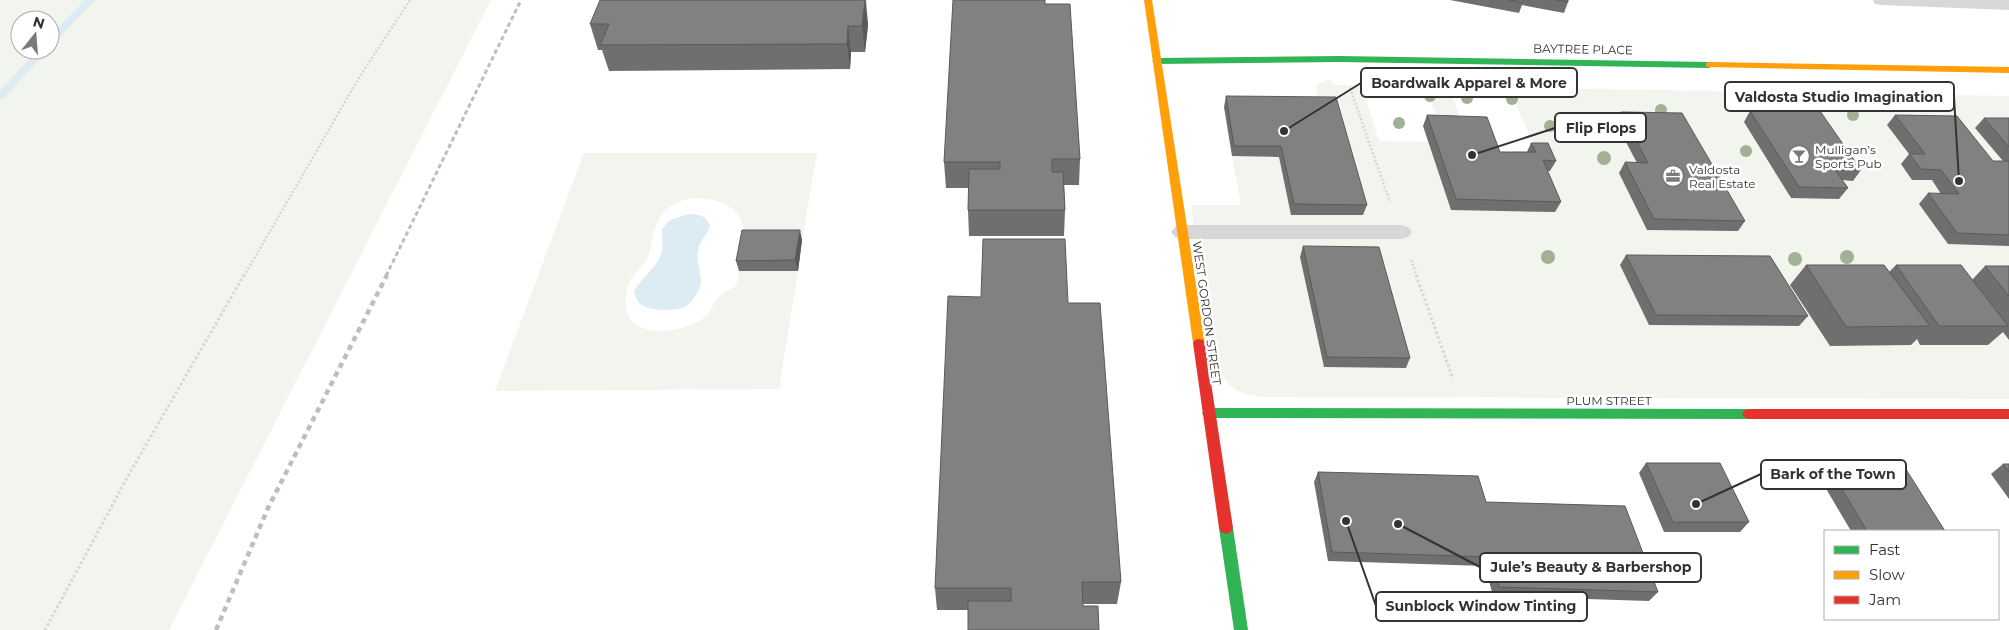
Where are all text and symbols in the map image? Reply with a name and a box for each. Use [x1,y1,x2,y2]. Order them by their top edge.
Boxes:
north arrow [10,10,60,60]
text: N [31,12,47,33]
street label: BAYTREE PLACE [1533,41,1633,57]
callout: Boardwalk Apparel & More [1361,68,1577,97]
text: Boardwalk Apparel & More [1371,74,1567,92]
callout: Valdosta Studio Imagination [1725,82,1954,111]
text: Valdosta Studio Imagination [1734,88,1943,106]
callout: Flip Flops [1555,113,1646,142]
text: Flip Flops [1566,119,1637,137]
place label: Mulligan’s Sports Pub [1815,142,1882,171]
bar icon: Mulligan’s Sports Pub [1787,144,1811,168]
place label: Valdosta Real Estate [1689,162,1756,191]
office icon: Valdosta Real Estate [1661,164,1685,188]
street label: WEST GORDON STREET [1189,240,1225,386]
street label: PLUM STREET [1566,393,1652,408]
callout: Bark of the Town [1761,460,1906,489]
text: Bark of the Town [1770,465,1896,483]
legend [1824,530,1999,620]
text: Fast [1869,540,1900,559]
callout: Jule’s Beauty & Barbershop [1480,553,1701,582]
text: Jule’s Beauty & Barbershop [1490,558,1692,576]
text: Slow [1869,565,1905,584]
text: Jam [1868,590,1901,609]
callout: Sunblock Window Tinting [1376,592,1587,621]
text: Sunblock Window Tinting [1386,597,1576,615]

